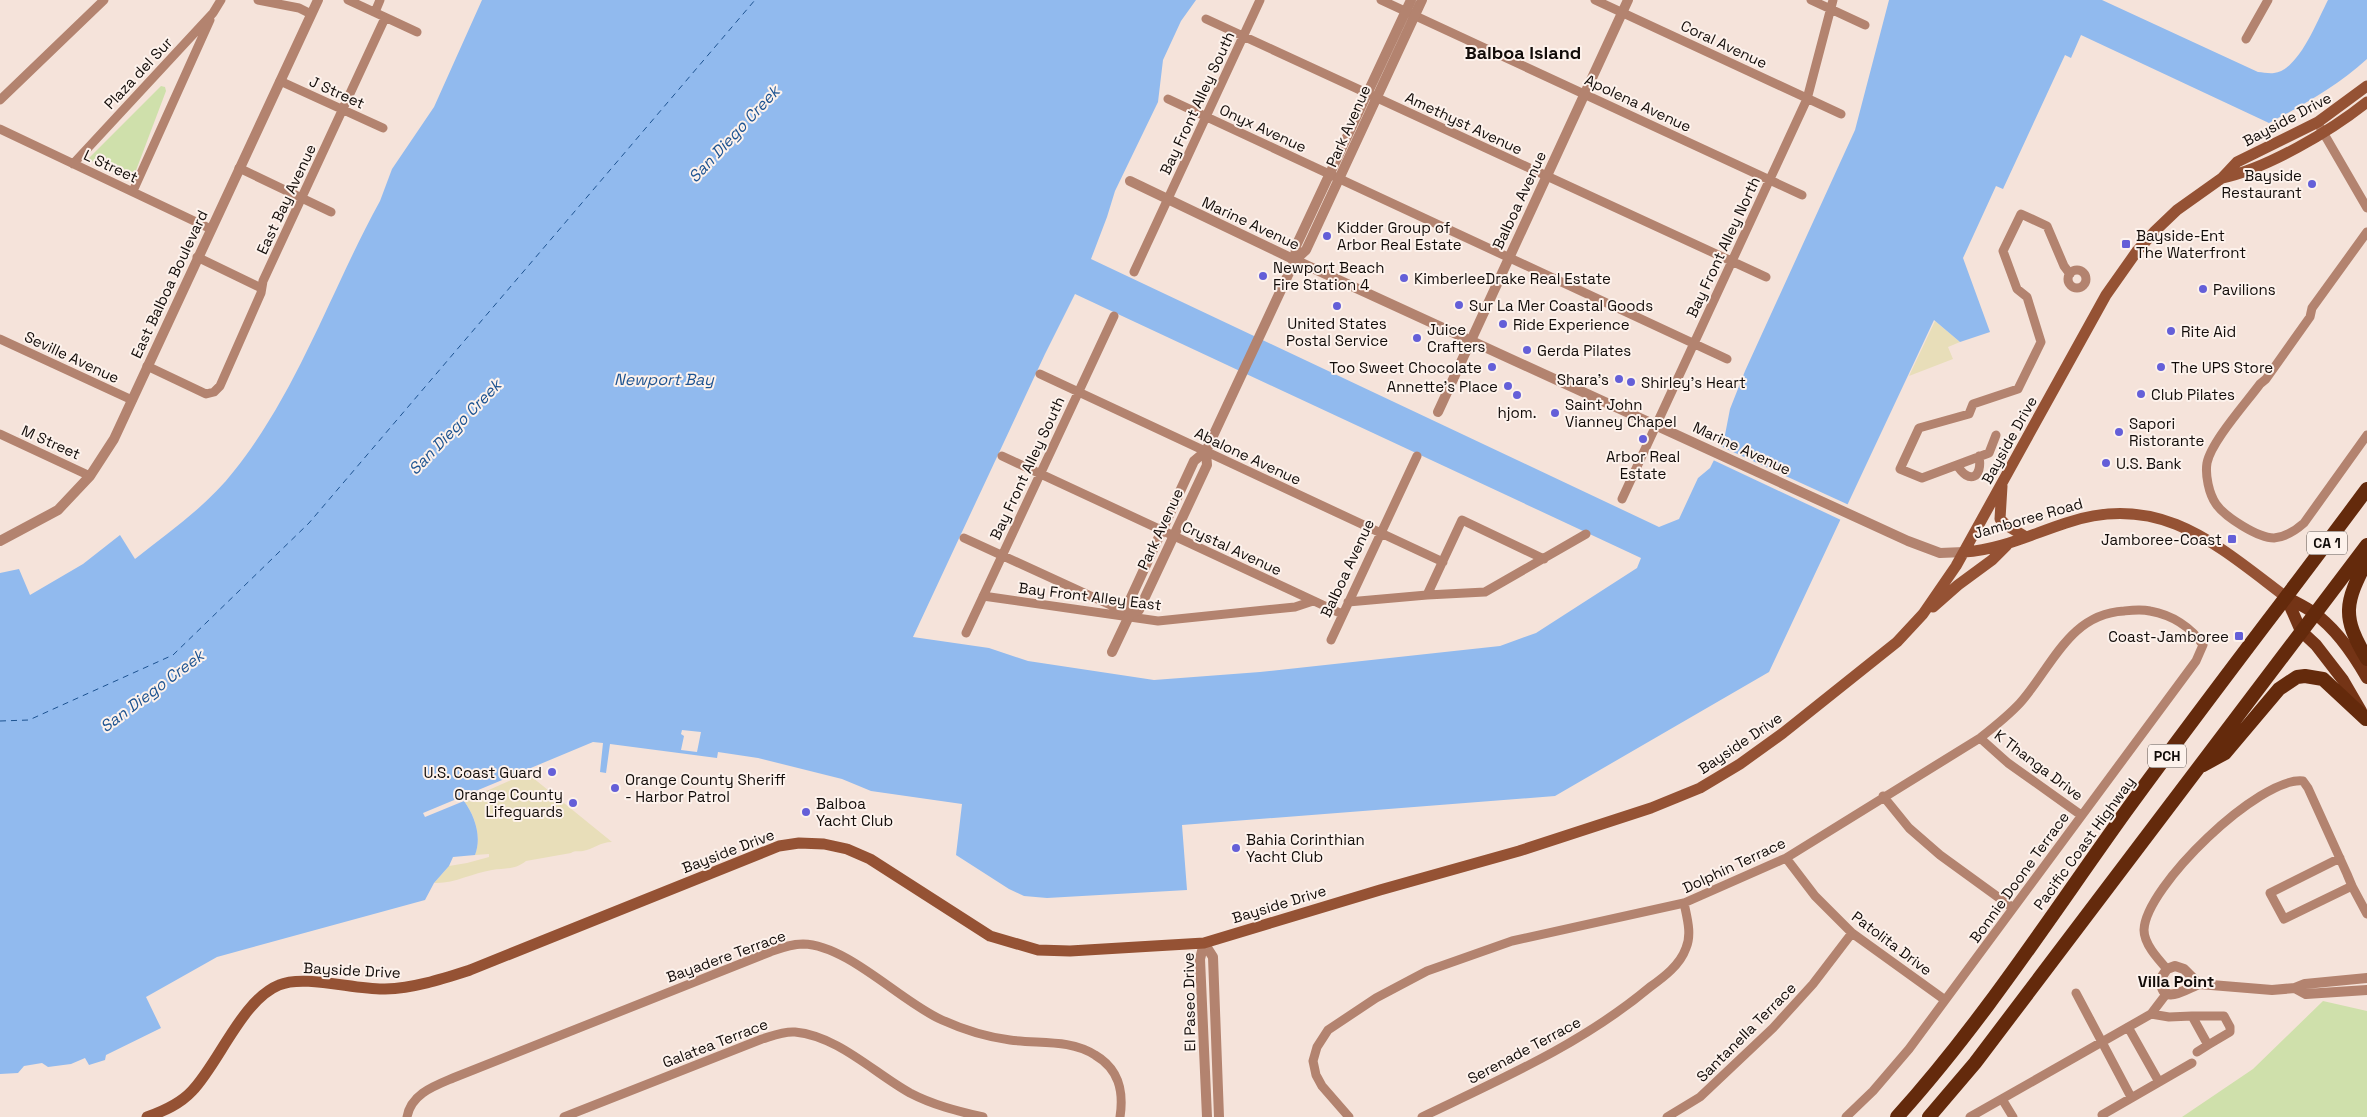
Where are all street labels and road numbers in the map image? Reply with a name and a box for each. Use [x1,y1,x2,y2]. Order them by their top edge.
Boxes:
street label: Coral Avenue [1678,16,1770,72]
street label: Bay Front Alley South [1155,28,1239,178]
street label: Plaza del Sur [100,33,176,113]
street label: Apolena Avenue [1582,70,1694,136]
street label: J Street [306,71,368,113]
street label: Park Avenue [1321,82,1375,170]
street label: Amethyst Avenue [1402,87,1526,159]
street label: Bayside Drive [2240,88,2335,150]
street label: Onyx Avenue [1216,100,1310,156]
street label: East Bay Avenue [252,141,320,257]
street label: L Street [81,145,141,187]
street label: Balboa Avenue [1488,148,1550,252]
street label: Bay Front Alley North [1682,173,1764,321]
street label: Marine Avenue [1199,192,1303,254]
street label: East Balboa Boulevard [126,207,212,361]
street label: Seville Avenue [22,327,123,387]
street label: Bay Front Alley South [985,393,1069,543]
street label: Bayside Drive [1977,393,2041,487]
street label: Marine Avenue [1690,417,1794,479]
street label: M Street [19,421,84,463]
street label: Abalone Avenue [1192,423,1304,489]
street label: Park Avenue [1133,485,1187,573]
street label: Jamboree Road [1971,493,2085,543]
street label: Balboa Avenue [1316,516,1378,620]
street label: Crystal Avenue [1179,517,1285,579]
road number: CA 1 [2307,532,2347,554]
street label: Bay Front Alley East [1017,578,1163,614]
street label: Bayside Drive [1694,708,1786,778]
street label: K Thanga Drive [1991,725,2087,805]
road number: PCH [2148,744,2186,768]
street label: Pacific Coast Highway [2029,773,2139,913]
street label: Bonnie Doone Terrace [1965,808,2073,946]
street label: Bayside Drive [679,825,777,877]
street label: Dolphin Terrace [1679,833,1789,897]
street label: Bayside Drive [1230,881,1328,927]
street label: Patolita Drive [1848,907,1936,979]
street label: Bayadere Terrace [664,926,788,986]
street label: El Paseo Drive [1179,952,1199,1052]
street label: Bayside Drive [303,958,401,982]
street label: Santanella Terrace [1692,978,1800,1086]
street label: Serenade Terrace [1464,1012,1584,1088]
street label: Galatea Terrace [660,1014,771,1072]

